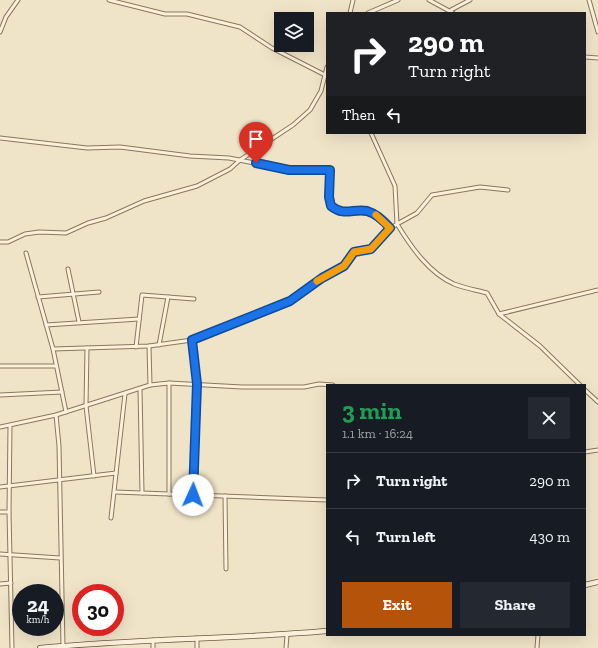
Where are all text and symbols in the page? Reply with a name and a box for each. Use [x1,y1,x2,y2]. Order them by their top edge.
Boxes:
map controls [274,12,314,52]
button: layers [274,12,314,52]
text: 290 m [408,26,484,59]
icon: right [342,28,394,80]
text: Turn right [408,60,490,82]
icon: left [383,104,405,126]
text: Then [342,106,375,124]
pin [239,122,273,163]
icon: arrive [245,128,267,150]
text: 3 min [342,396,402,425]
button: close [528,397,570,439]
text: 1.1 km · 16:24 [342,426,413,441]
icon: right [342,470,364,492]
text: Turn right [376,472,447,490]
text: 290 m [529,472,570,490]
position arrow [172,474,214,516]
icon: left [342,526,364,548]
text: Turn left [376,528,436,546]
text: 430 m [530,528,570,546]
button: Exit [342,582,452,628]
button: Share [460,582,570,628]
speed limit sign: 30 [72,584,124,636]
text: 24 [27,593,49,617]
text: km/h [27,614,49,626]

